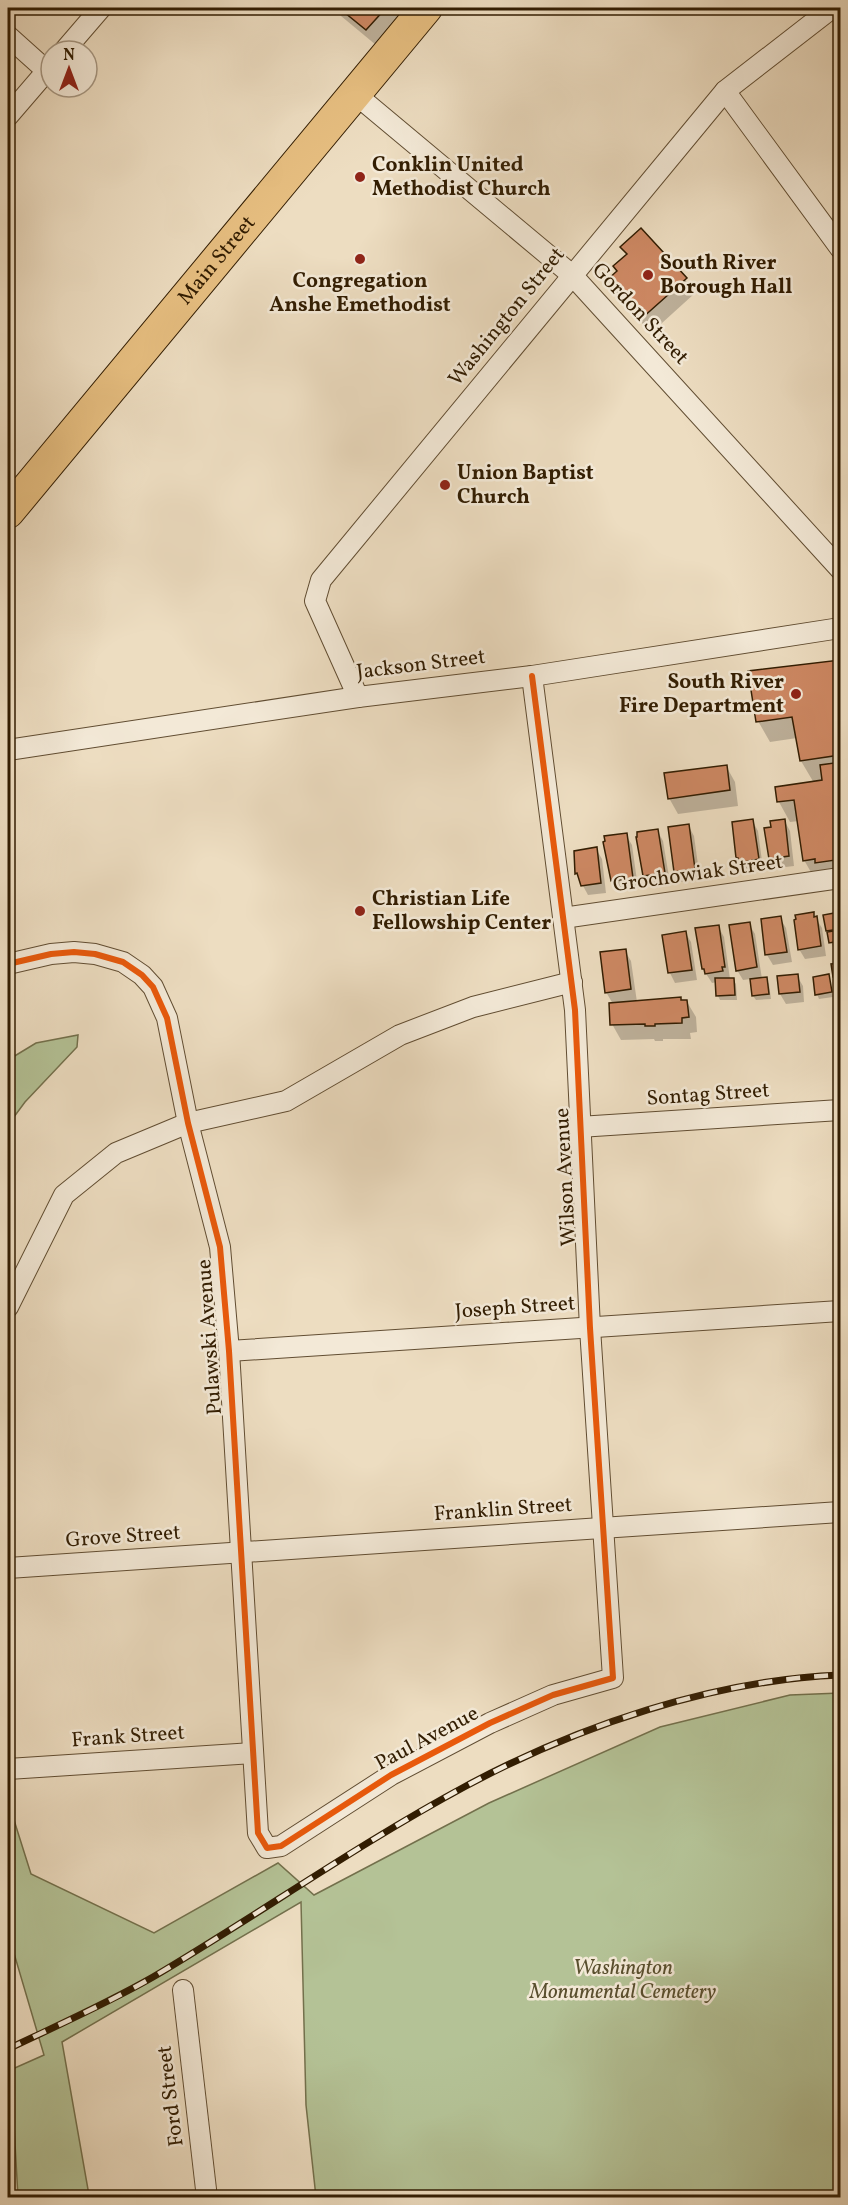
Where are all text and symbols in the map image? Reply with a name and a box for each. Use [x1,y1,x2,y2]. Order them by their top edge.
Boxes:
north arrow [39,39,99,99]
text: N [63,45,75,67]
place label: Conklin United Methodist Church [372,151,551,204]
marker: Conklin United Methodist Church [353,170,367,184]
street label: Main Street [171,209,262,311]
street label: Washington Street [442,241,572,393]
place label: South River Borough Hall [660,249,792,302]
marker: Congregation Anshe Emethodist [353,252,367,266]
street label: Gordon Street [585,257,695,371]
place label: Congregation Anshe Emethodist [269,267,451,320]
marker: South River Borough Hall [641,268,655,282]
place label: Union Baptist Church [457,459,594,512]
marker: Union Baptist Church [438,478,452,492]
street label: Jackson Street [355,643,487,687]
place label: South River Fire Department [619,668,784,721]
marker: South River Fire Department [789,687,803,701]
street label: Grochowiak Street [611,848,785,900]
place label: Christian Life Fellowship Center [372,885,551,938]
marker: Christian Life Fellowship Center [353,904,367,918]
street label: Sontag Street [646,1076,770,1114]
street label: Wilson Avenue [548,1107,584,1247]
street label: Pulawski Avenue [190,1258,230,1416]
street label: Joseph Street [454,1289,576,1327]
street label: Franklin Street [433,1491,573,1529]
street label: Grove Street [65,1519,181,1555]
street label: Paul Avenue [370,1699,484,1778]
street label: Frank Street [70,1719,186,1755]
park label: Washington Monumental Cemetery [529,1954,717,2007]
street label: Ford Street [150,2044,192,2148]

